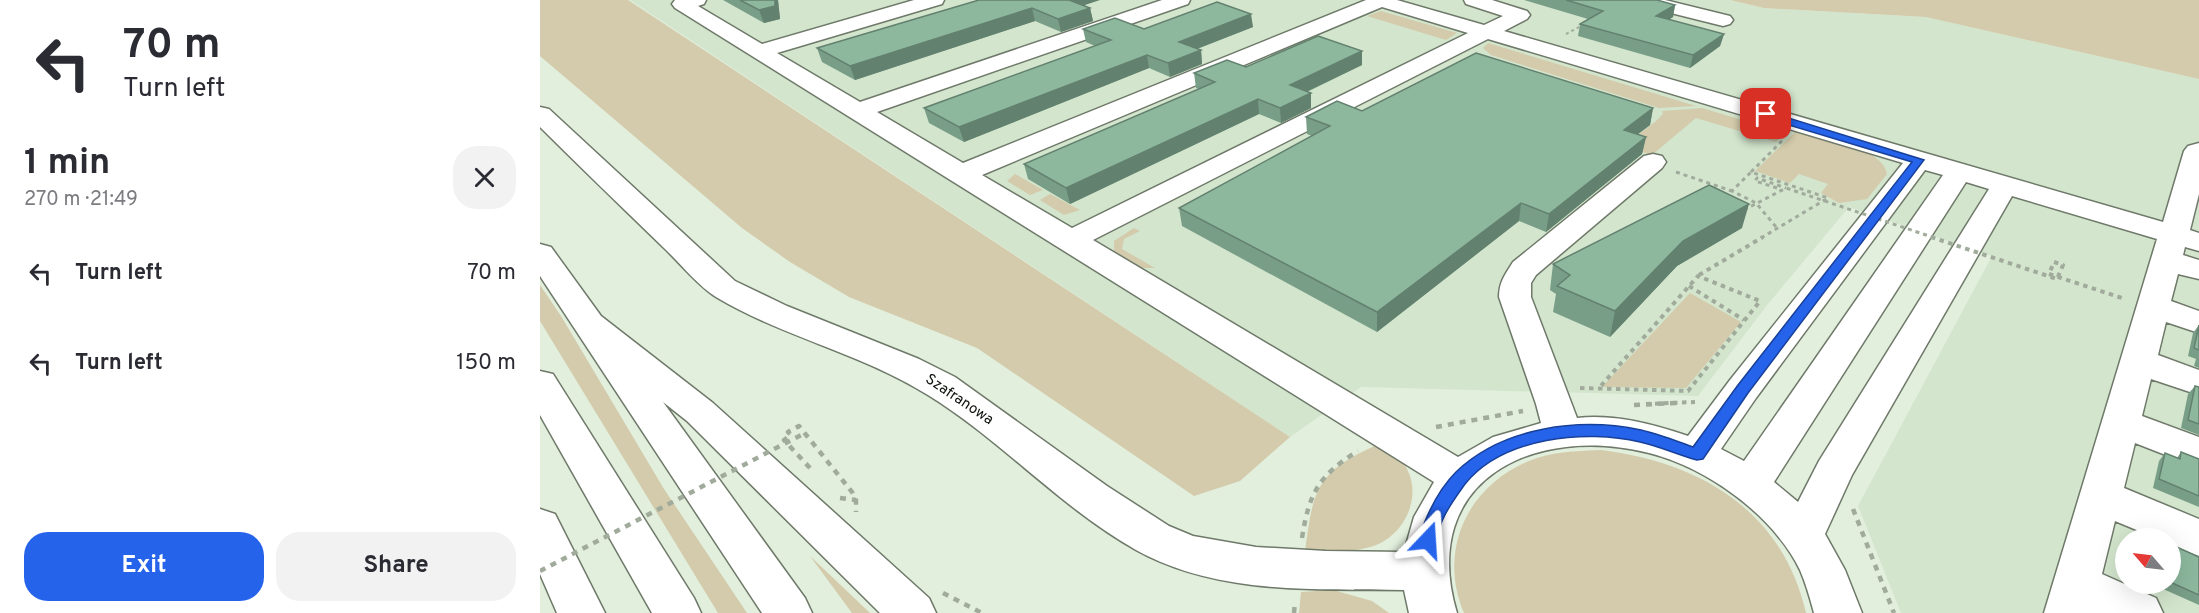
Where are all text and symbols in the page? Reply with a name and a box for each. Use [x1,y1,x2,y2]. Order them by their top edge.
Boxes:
text: 70 m [123,20,221,73]
icon: left [24,24,102,102]
text: Turn left [123,72,225,106]
pin [1740,88,1791,139]
icon: arrive [1749,97,1782,130]
text: 1 min [24,141,110,187]
button: close [453,146,516,209]
text: 270 m · 21:49 [24,187,138,213]
icon: left [24,257,57,290]
text: Turn left [75,260,163,287]
text: 70 m [467,260,516,287]
icon: left [24,347,57,380]
text: Turn left [75,350,163,377]
text: 150 m [456,350,516,377]
street label: Szafranowa [921,370,997,430]
position arrow [1396,508,1460,572]
north arrow [2115,528,2181,594]
map controls [2115,528,2181,594]
button: Exit [24,532,264,601]
button: Share [276,532,516,601]

